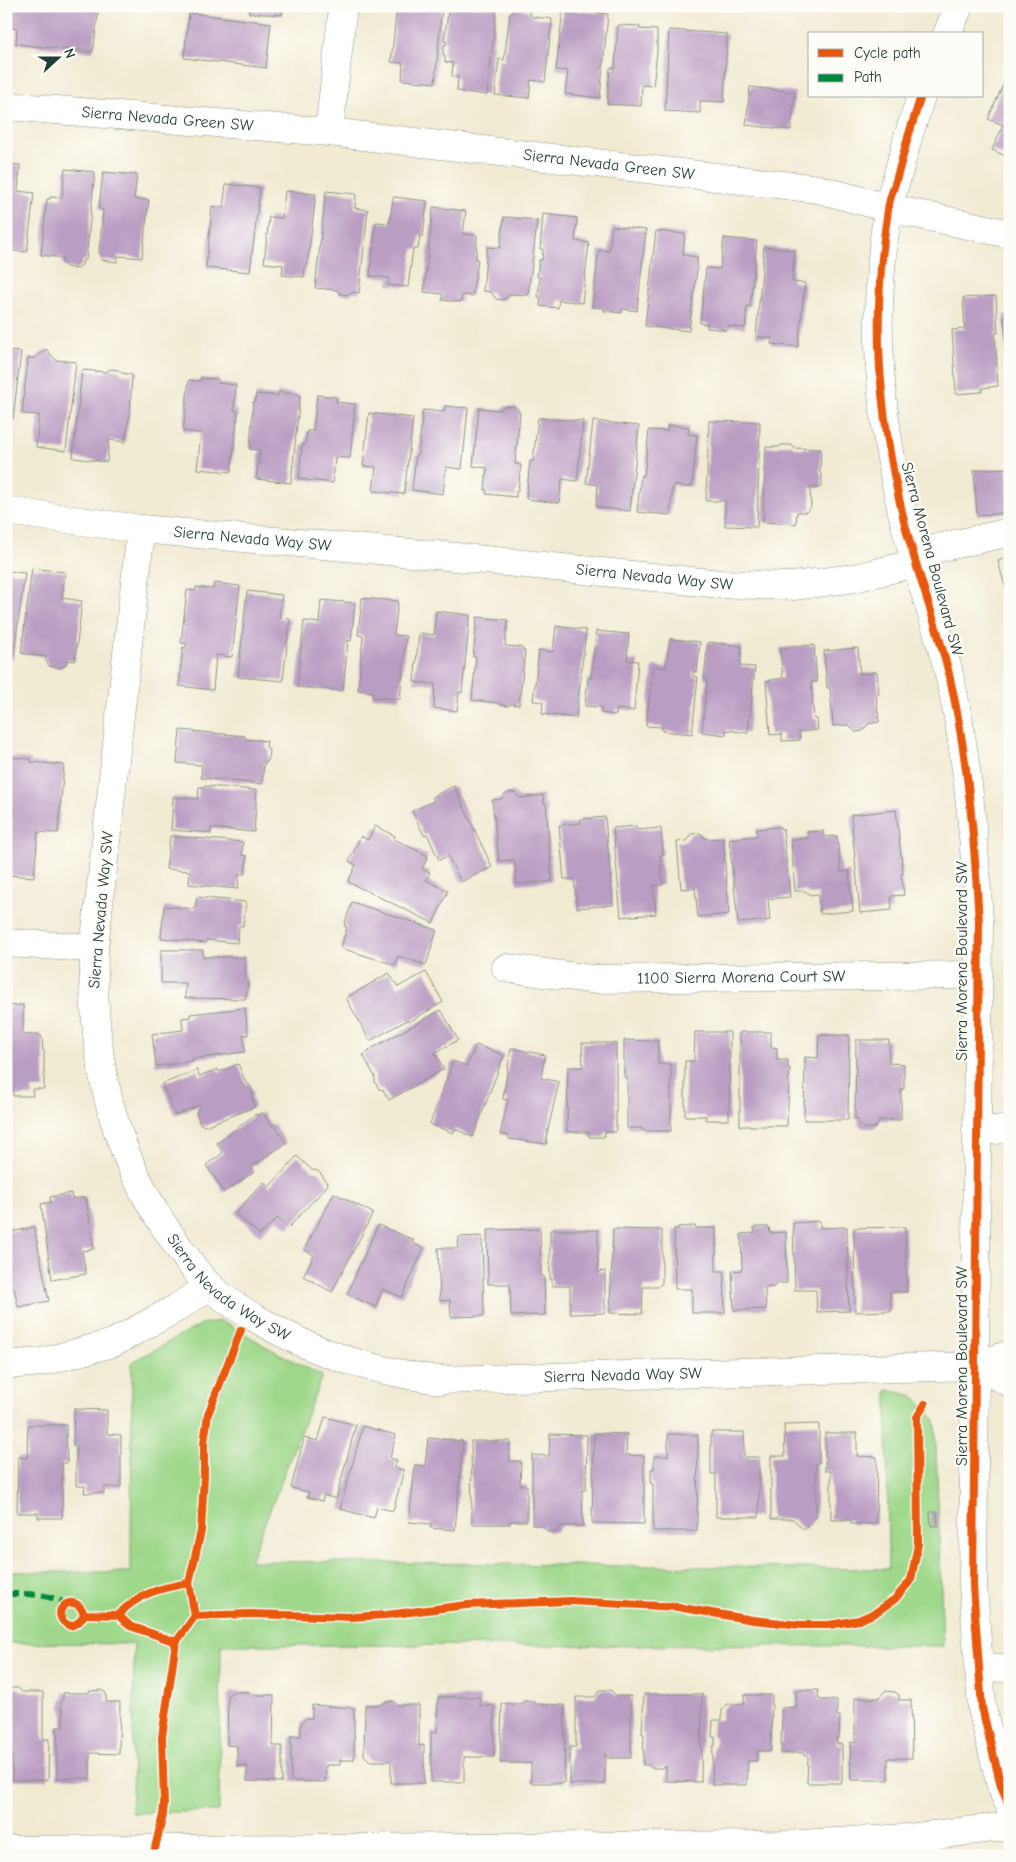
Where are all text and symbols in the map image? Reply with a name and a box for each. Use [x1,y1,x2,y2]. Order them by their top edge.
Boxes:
north arrow [32,32,82,82]
legend [808,32,984,98]
text: Cycle path [854,44,921,62]
text: N [60,46,79,61]
text: Path [854,68,882,86]
street label: Sierra Nevada Green SW [81,103,254,135]
street label: Sierra Nevada Green SW [522,146,696,184]
street label: Sierra Morena Boulevard SW [897,460,967,658]
street label: Sierra Nevada Way SW [173,523,332,555]
street label: Sierra Nevada Way SW [575,560,734,593]
street label: Sierra Nevada Way SW [85,830,117,989]
street label: Sierra Morena Boulevard SW [953,861,971,1061]
street label: 1100 Sierra Morena Court SW [637,967,846,988]
street label: Sierra Nevada Way SW [163,1231,293,1345]
street label: Sierra Morena Boulevard SW [953,1266,971,1466]
street label: Sierra Nevada Way SW [544,1364,702,1386]

